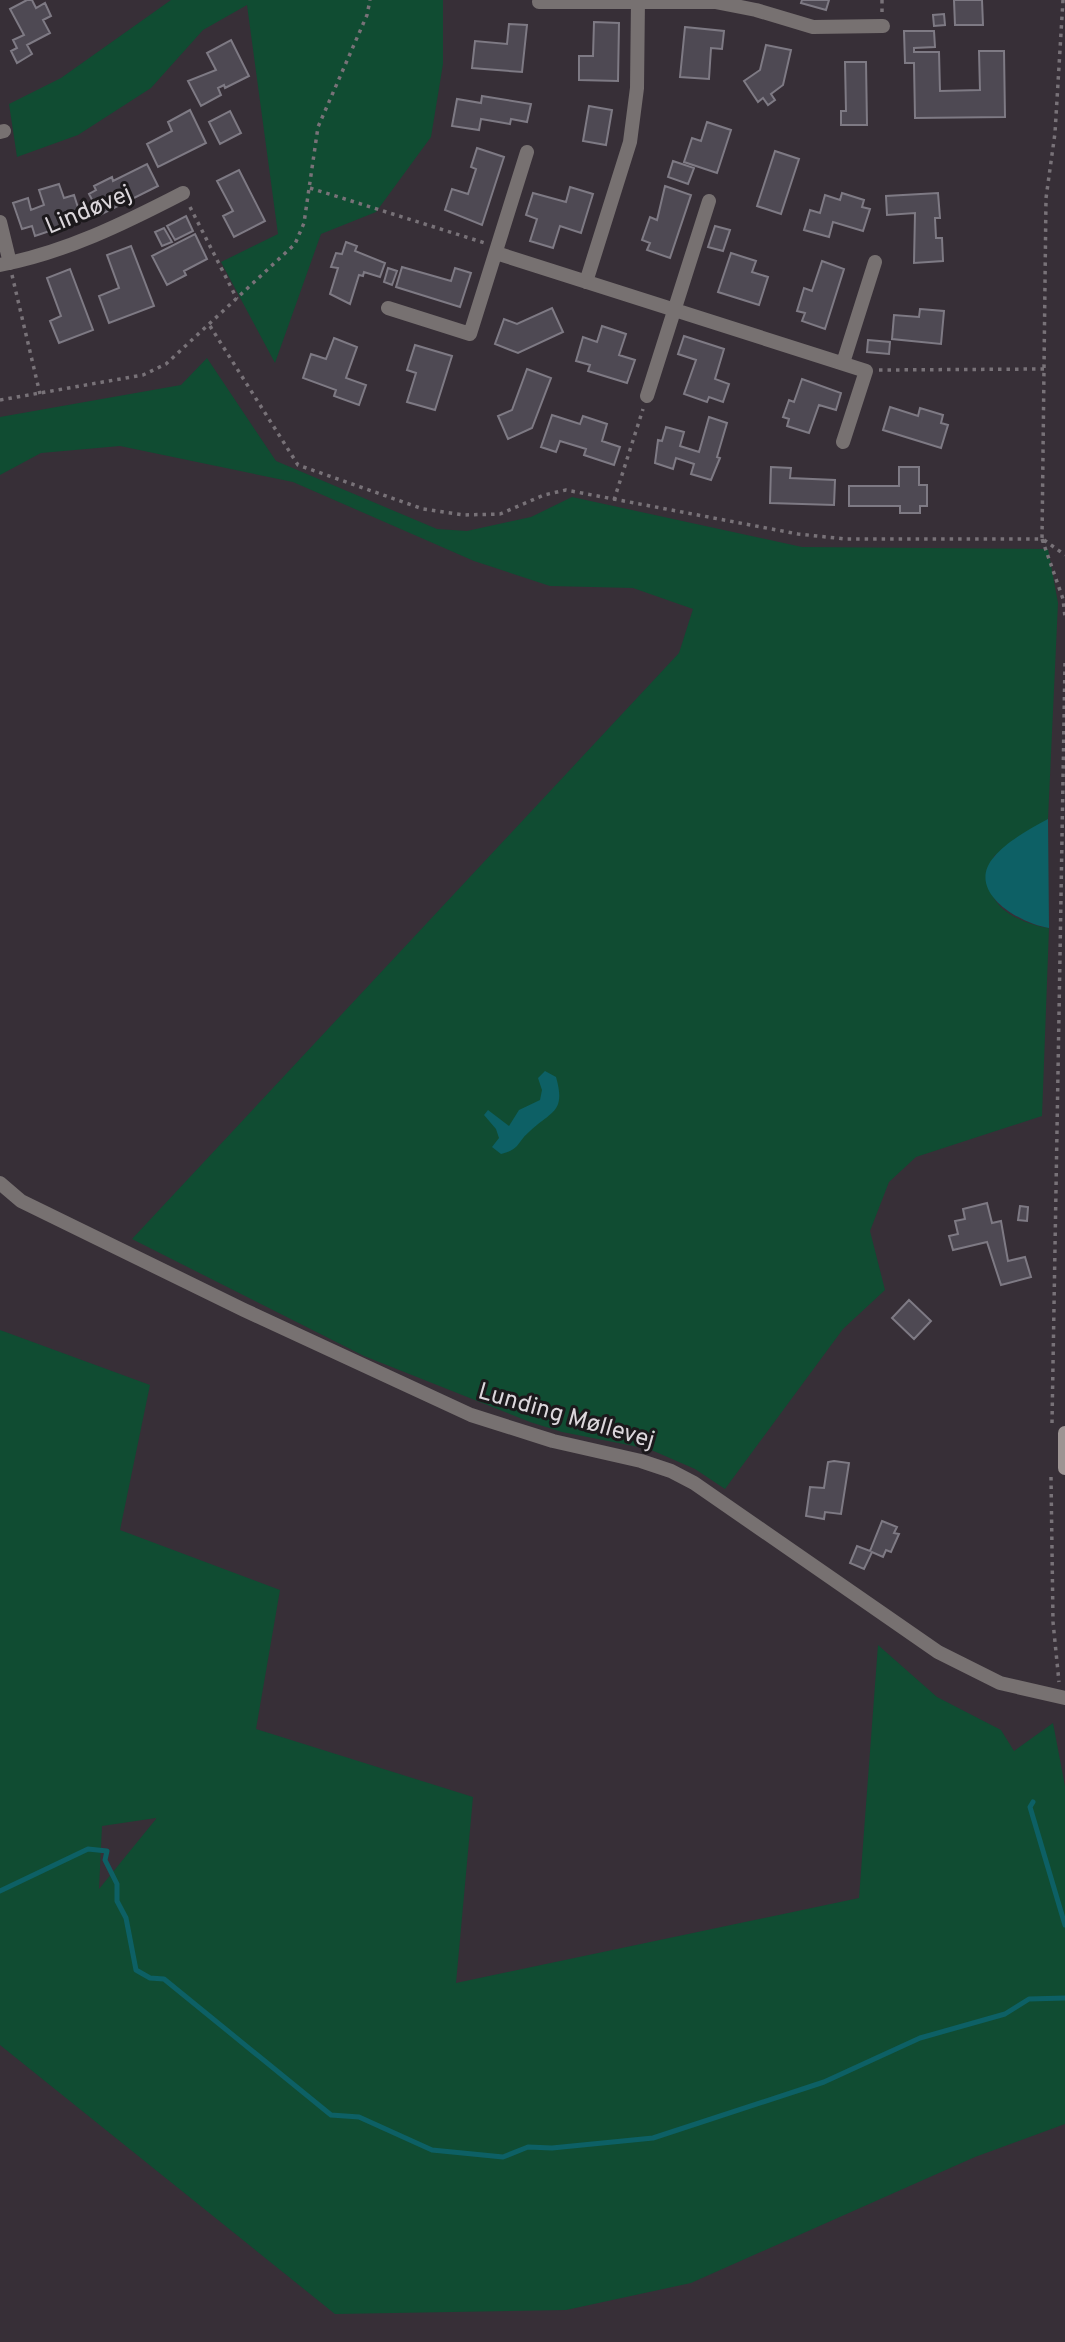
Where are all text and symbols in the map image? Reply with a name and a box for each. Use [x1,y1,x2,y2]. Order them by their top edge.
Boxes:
street label: Lindøvej [41,179,137,243]
street label: Lunding Møllevej [474,1377,658,1457]

